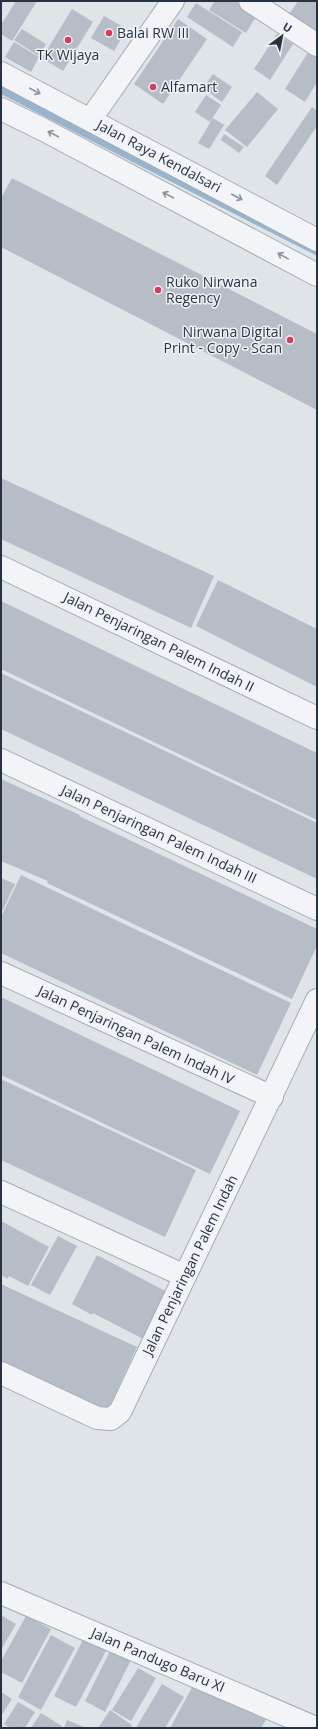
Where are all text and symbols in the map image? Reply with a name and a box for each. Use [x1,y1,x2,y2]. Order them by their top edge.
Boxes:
north arrow [262,16,302,56]
text: U [280,19,295,36]
place label: Balai RW III [117,23,189,42]
marker: Balai RW III [104,28,114,38]
marker: TK Wijaya [63,35,73,45]
place label: TK Wijaya [37,45,99,64]
place label: Alfamart [161,77,217,96]
marker: Alfamart [148,82,158,92]
one-way arrow [29,88,41,95]
street label: Jalan Raya Kendalsari [92,114,225,196]
one-way arrow [47,130,59,138]
one-way arrow [162,191,174,198]
one-way arrow [231,194,243,202]
one-way arrow [277,252,289,259]
place label: Ruko Nirwana Regency [166,272,257,307]
marker: Ruko Nirwana Regency [153,285,163,295]
place label: Nirwana Digital Print - Copy - Scan [164,322,282,357]
marker: Nirwana Digital Print - Copy - Scan [285,335,295,345]
street label: Jalan Penjaringan Palem Indah II [59,586,258,696]
street label: Jalan Penjaringan Palem Indah III [57,779,260,887]
street label: Jalan Penjaringan Palem Indah IV [33,980,238,1089]
street label: Jalan Penjaringan Palem Indah [137,1171,242,1360]
street label: Jalan Pandugo Baru XI [87,1622,228,1696]

